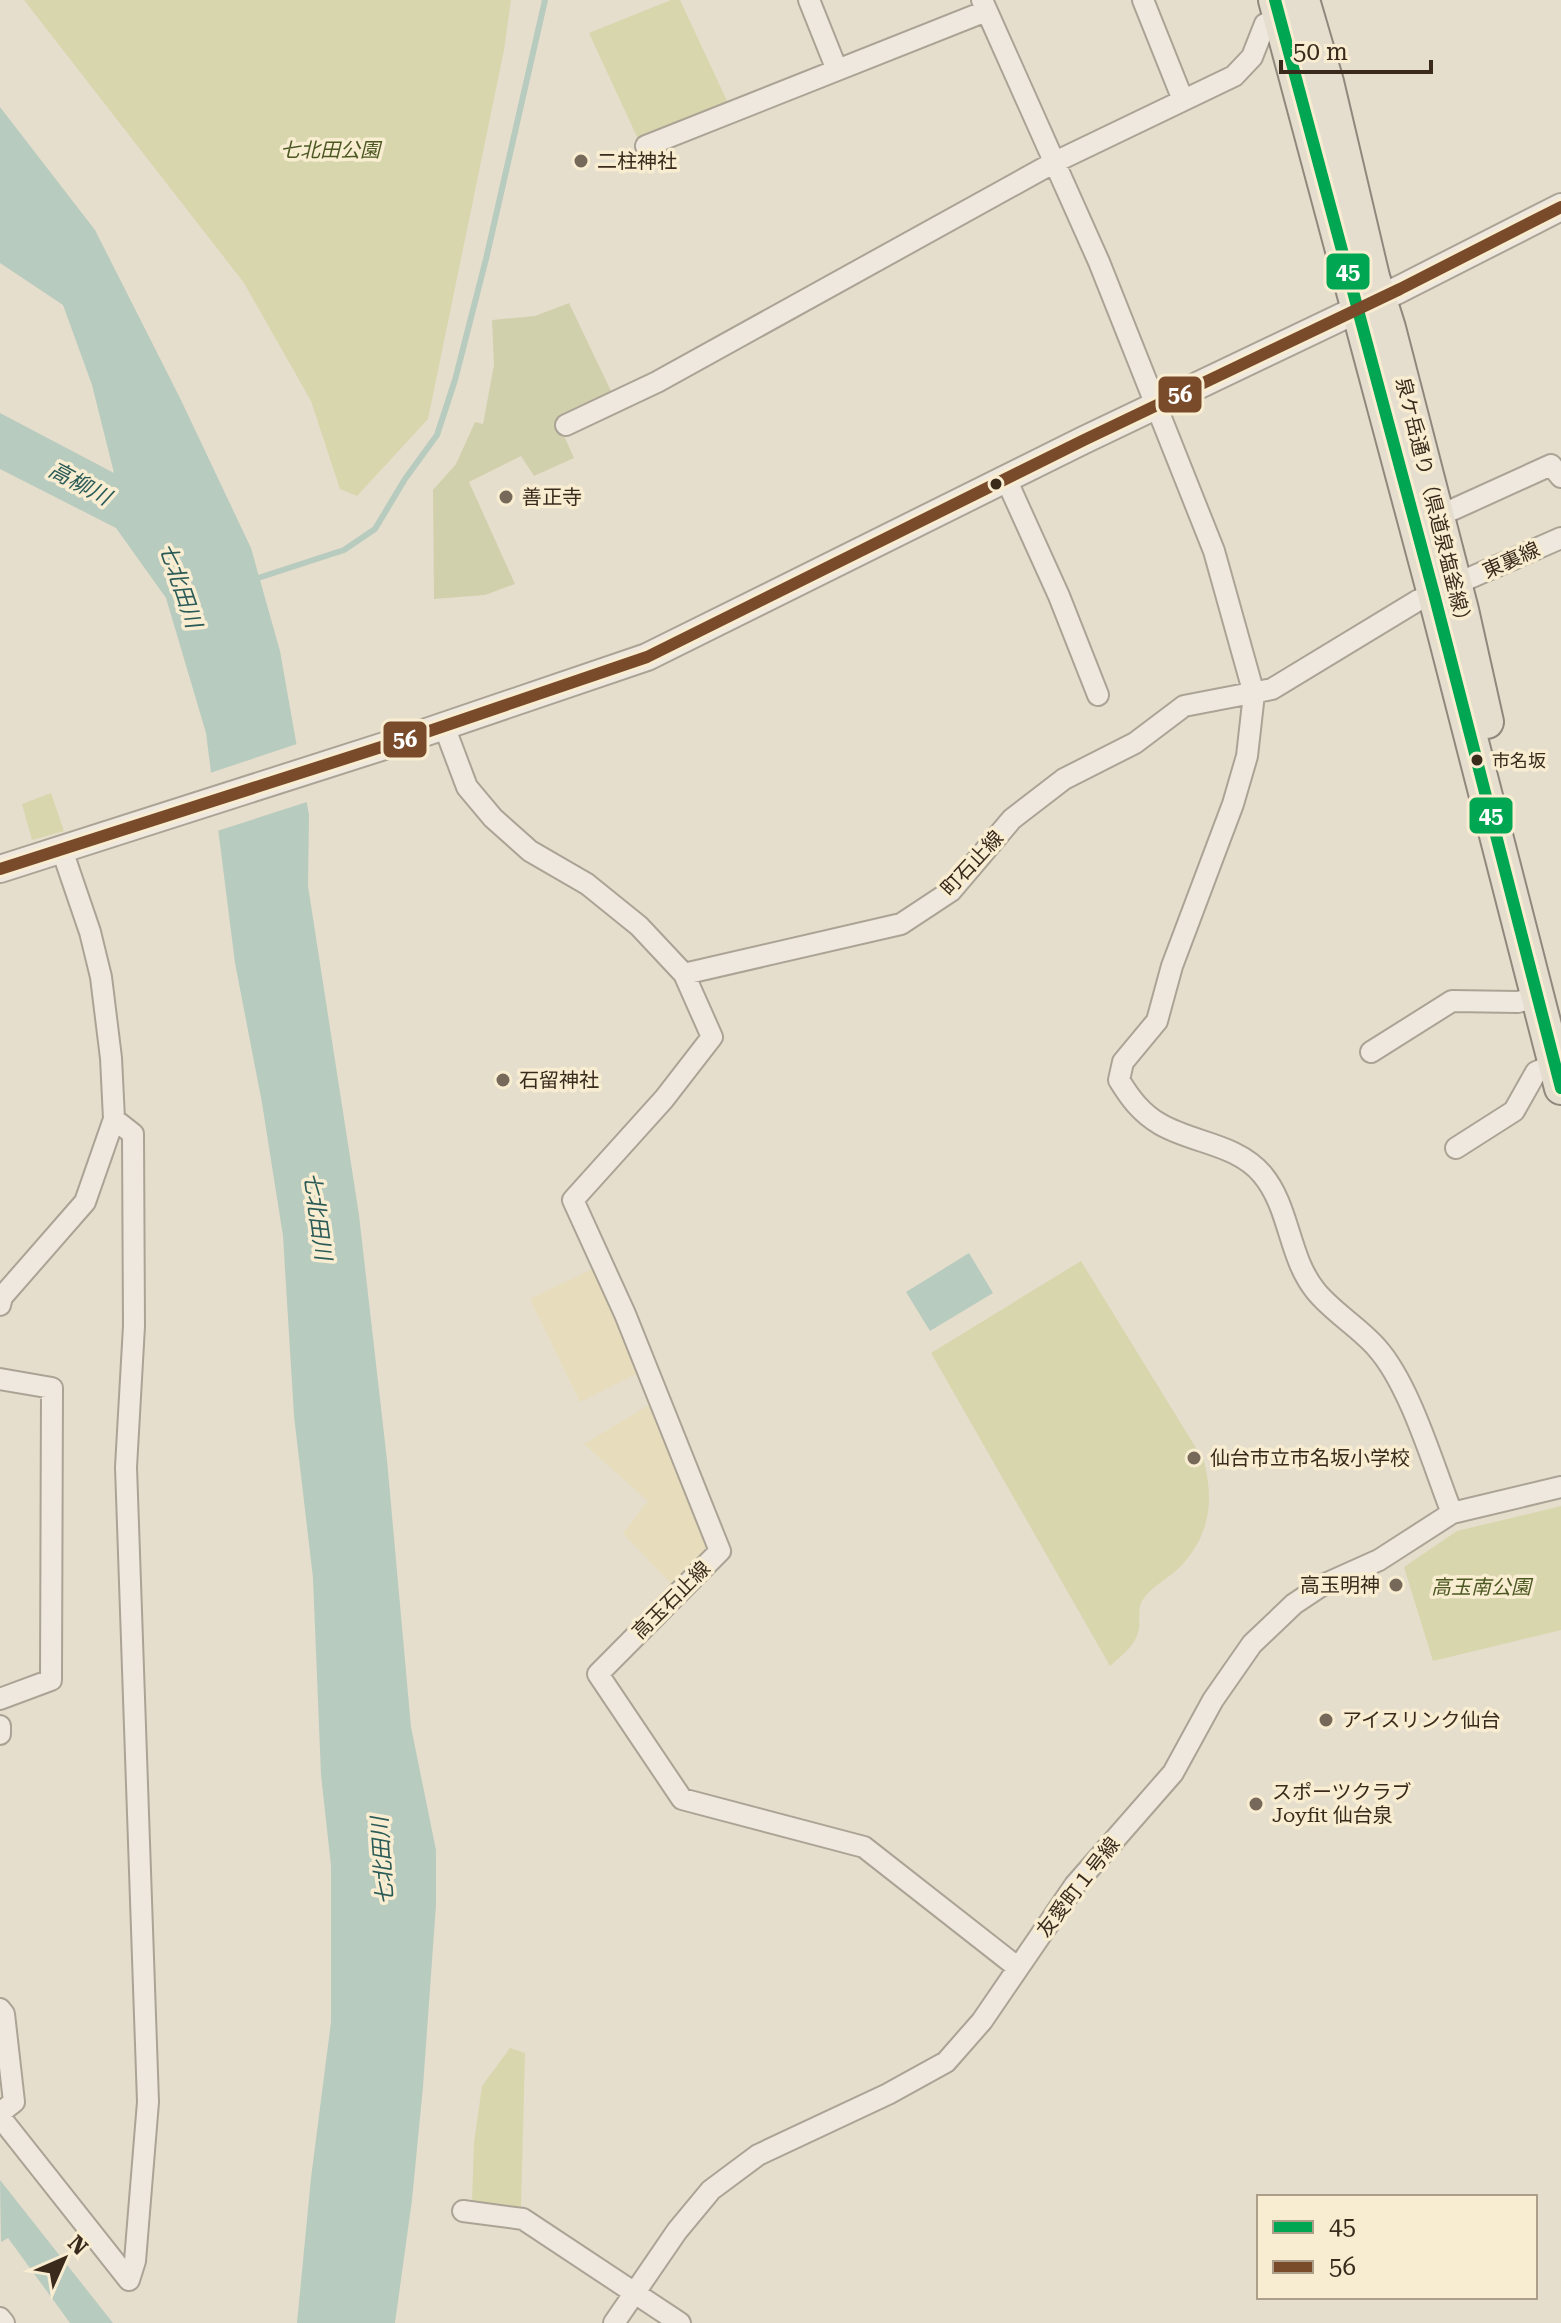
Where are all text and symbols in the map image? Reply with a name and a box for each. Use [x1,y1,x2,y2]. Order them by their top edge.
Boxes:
scale bar [1281,24,1431,74]
text: 50 m [1293,38,1348,66]
park label: 七北田公園 [280,138,383,162]
place label: 二柱神社 [597,149,677,173]
marker: 二柱神社 [572,152,590,170]
line badge: 45 [1325,252,1371,291]
text: 45 [1336,259,1360,284]
line badge: 56 [1157,375,1203,414]
street label: 泉ケ岳通り（県道泉塩釜線） [1391,375,1477,633]
text: 56 [1168,382,1192,407]
water label: 高柳川 [45,457,117,511]
unlabelled marker [988,476,1004,492]
place label: 善正寺 [522,485,582,509]
marker: 善正寺 [497,488,515,506]
street label: 東裏線 [1479,537,1543,583]
water label: 七北田川 [154,539,207,633]
line badge: 56 [382,720,428,759]
text: 56 [393,727,417,752]
place label: 市名坂 [1492,750,1546,771]
marker: 市名坂 [1469,752,1485,768]
line badge: 45 [1468,796,1514,835]
text: 45 [1479,803,1503,828]
street label: 町石止線 [936,826,1008,900]
place label: 石留神社 [519,1068,599,1092]
marker: 石留神社 [494,1071,512,1089]
water label: 七北田川 [299,1171,336,1263]
place label: 仙台市立市名坂小学校 [1210,1446,1410,1470]
marker: 仙台市立市名坂小学校 [1185,1449,1203,1467]
street label: 高玉石止線 [627,1556,715,1644]
place label: 高玉明神 [1300,1573,1380,1597]
park label: 高玉南公園 [1431,1575,1534,1599]
marker: 高玉明神 [1387,1576,1405,1594]
place label: アイスリンク仙台 [1342,1708,1500,1732]
marker: アイスリンク仙台 [1317,1711,1335,1729]
place label: スポーツクラブ Joyfit 仙台泉 [1272,1780,1412,1827]
marker: スポーツクラブ Joyfit 仙台泉 [1247,1795,1265,1813]
water label: 七北田川 [367,1814,398,1906]
street label: 友愛町１号線 [1032,1832,1124,1942]
legend [1257,2195,1537,2299]
text: 45 [1329,2213,1356,2241]
north arrow [24,2219,104,2299]
text: N [63,2230,93,2260]
text: 56 [1329,2253,1356,2281]

